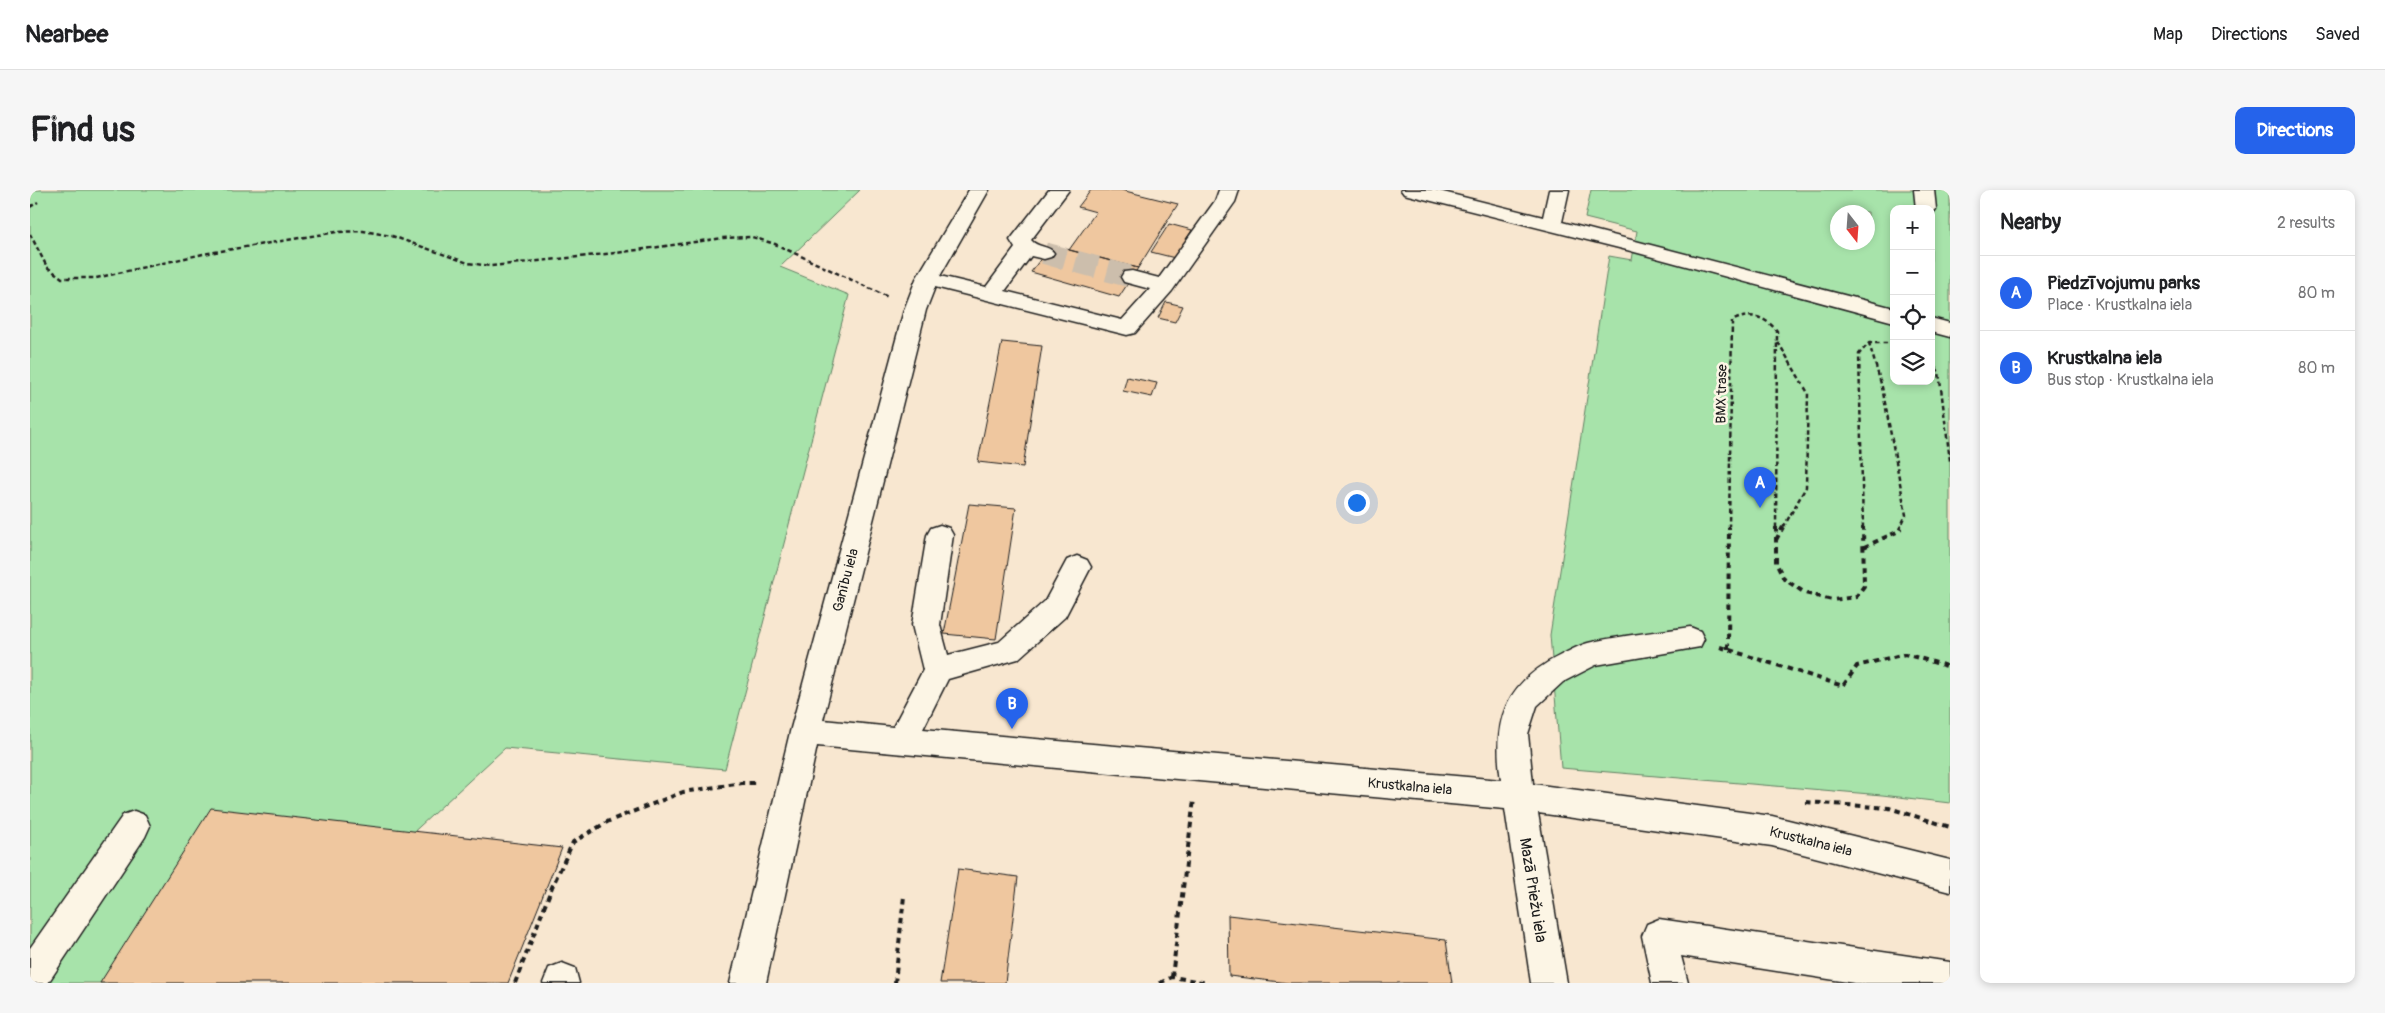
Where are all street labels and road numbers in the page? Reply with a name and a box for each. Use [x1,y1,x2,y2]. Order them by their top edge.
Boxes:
street label: BMX trase [1712,364,1731,424]
street label: Ganību iela [829,547,862,614]
street label: Krustkalna iela [1367,774,1453,799]
street label: Krustkalna iela [1768,823,1854,860]
street label: Mazā Priežu iela [1515,836,1551,944]

